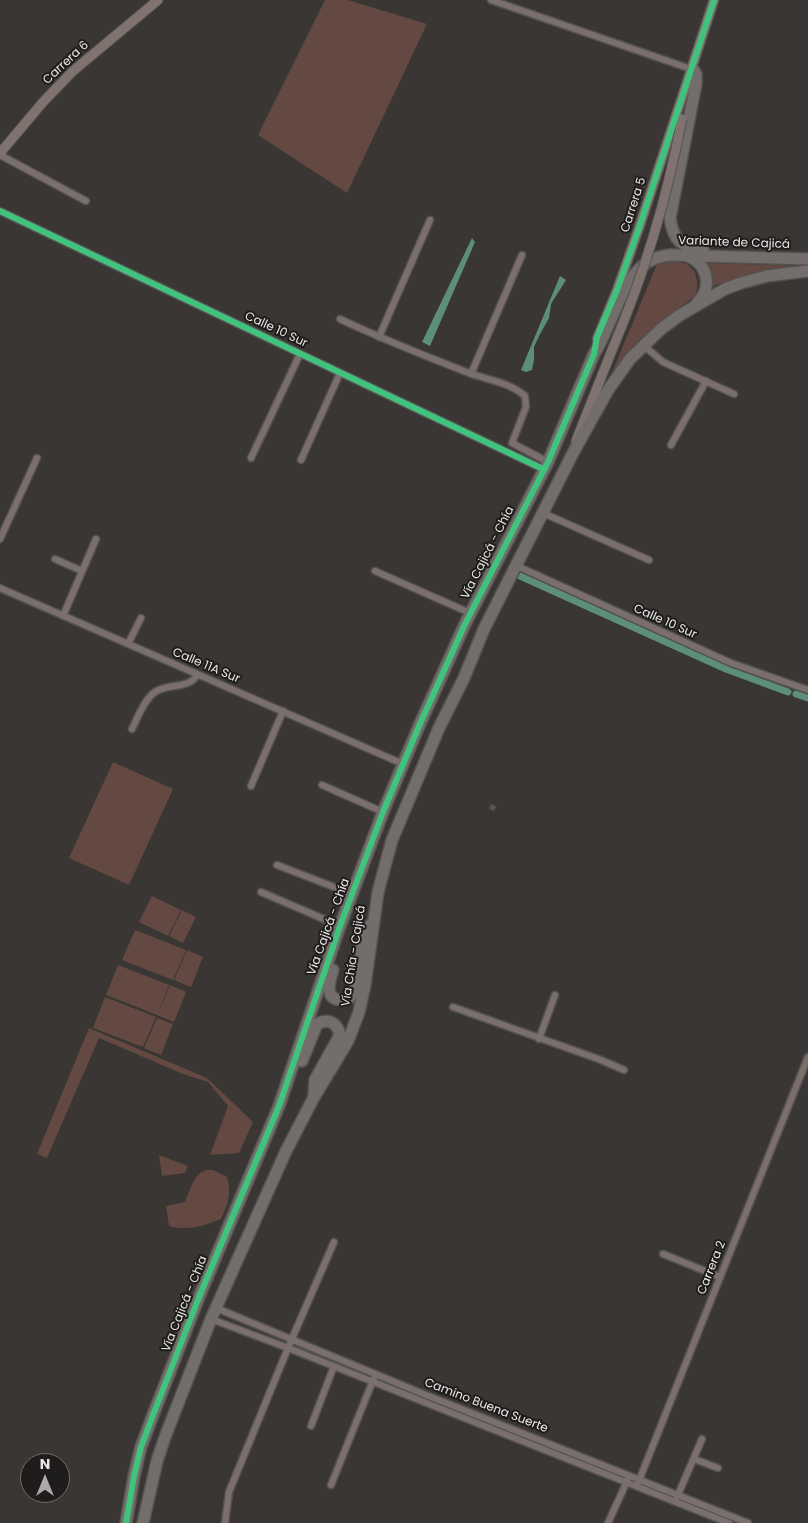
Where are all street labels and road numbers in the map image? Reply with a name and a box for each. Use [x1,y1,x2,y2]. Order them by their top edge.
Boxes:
street label: Carrera 6 [40,38,92,88]
street label: Carrera 5 [618,176,650,234]
street label: Variante de Cajicá [678,234,790,252]
street label: Calle 10 Sur [242,309,310,351]
street label: Vía Cajicá - Chía [458,504,518,602]
street label: Calle 10 Sur [631,602,699,642]
street label: Calle 11A Sur [170,645,242,687]
street label: Vía Cajicá - Chía [305,877,353,977]
street label: Vía Chía - Cajicá [339,904,369,1008]
street label: Carrera 2 [695,1239,729,1297]
street label: Vía Cajicá - Chía [159,1254,211,1354]
street label: Camino Buena Suerte [422,1376,550,1436]

